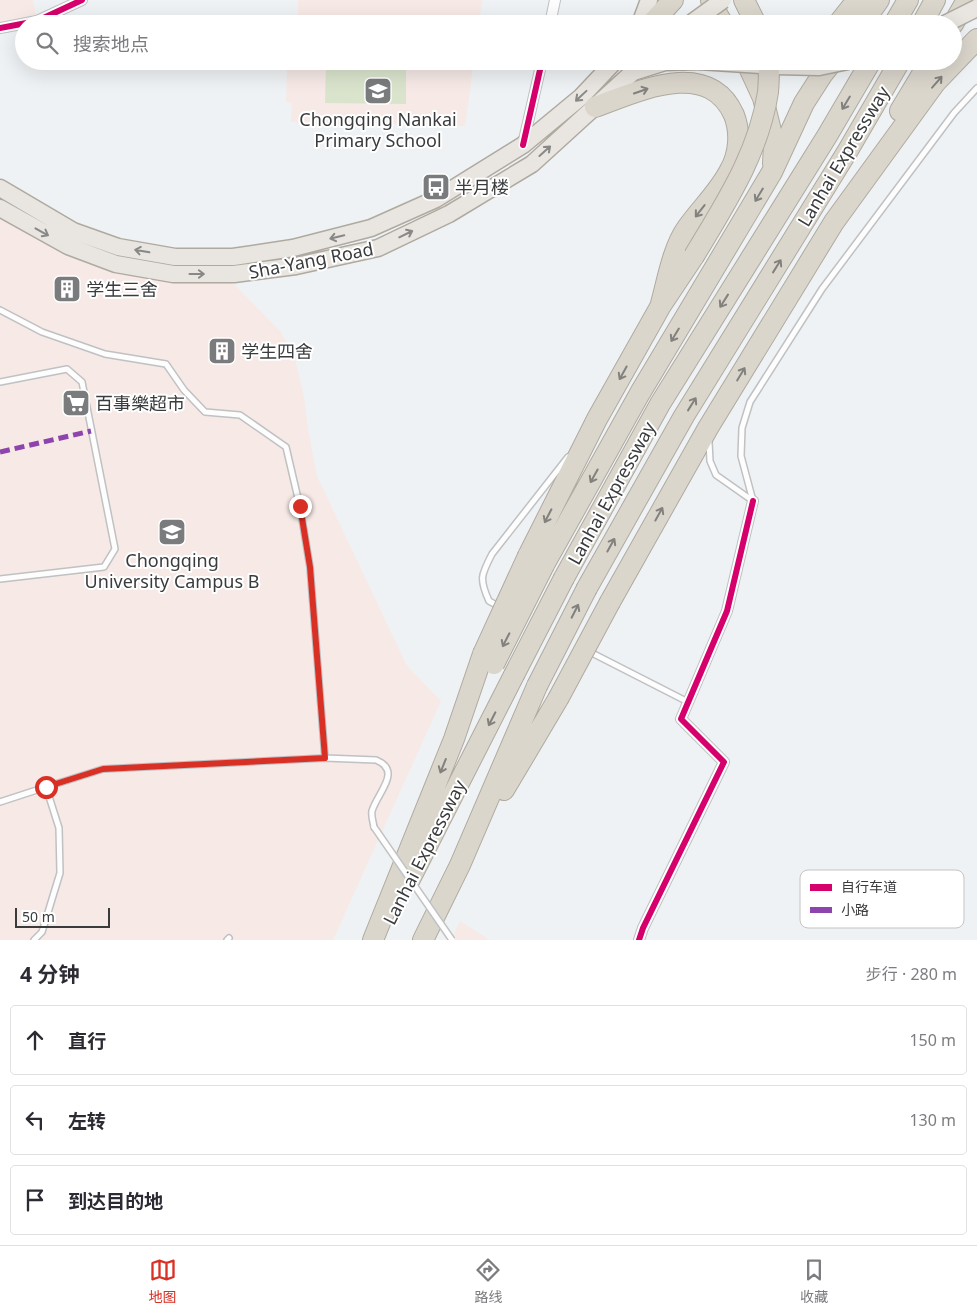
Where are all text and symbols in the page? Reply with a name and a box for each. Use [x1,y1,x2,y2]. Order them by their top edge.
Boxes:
search box [15,15,962,70]
icon: search [33,29,61,57]
text: 搜索地点 [73,31,149,57]
one-way arrow [931,75,943,88]
school or university icon: Chongqing Nankai Primary School [363,76,393,106]
street label: Lanhai Expressway [792,81,895,231]
one-way arrow [632,85,648,95]
one-way arrow [574,90,587,102]
one-way arrow [841,96,851,110]
place label: Chongqing Nankai Primary School [299,107,457,152]
one-way arrow [539,145,552,157]
bus stop icon: 半月楼 [421,172,451,202]
place label: 半月楼 [455,175,509,199]
one-way arrow [753,188,763,202]
one-way arrow [695,204,706,217]
one-way arrow [35,227,50,237]
one-way arrow [399,229,414,239]
one-way arrow [329,233,345,242]
street label: Sha-Yang Road [247,236,375,284]
one-way arrow [134,246,150,256]
one-way arrow [772,259,782,273]
one-way arrow [188,269,205,279]
building icon: 学生三舍 [52,274,82,304]
place label: 学生三舍 [86,277,158,301]
one-way arrow [719,293,729,307]
one-way arrow [670,327,680,341]
building icon: 学生四舍 [207,336,237,366]
place label: 学生四舍 [241,339,313,363]
one-way arrow [618,365,628,379]
one-way arrow [737,367,747,381]
supermarket icon: 百事樂超市 [61,388,91,418]
place label: 百事樂超市 [95,391,185,415]
one-way arrow [686,397,697,411]
street label: Lanhai Expressway [562,417,661,569]
one-way arrow [589,468,599,482]
route end [289,495,312,518]
one-way arrow [655,508,665,522]
one-way arrow [543,509,553,524]
school or university icon: Chongqing University Campus B [157,517,187,547]
one-way arrow [607,539,617,553]
place label: Chongqing University Campus B [85,548,259,593]
one-way arrow [571,604,580,619]
one-way arrow [501,632,510,647]
one-way arrow [487,711,496,726]
one-way arrow [437,758,447,773]
street label: Lanhai Expressway [377,775,471,929]
route start [35,776,58,799]
legend [800,870,964,928]
text: 自行车道 [841,877,897,896]
text: 小路 [841,900,869,919]
scale bar [15,905,110,928]
text: 50 m [22,907,55,926]
text: 4 分钟 [20,960,79,988]
text: 步行 · 280 m [866,963,957,985]
icon: ahead [21,1026,49,1054]
text: 直行 [68,1028,106,1054]
text: 150 m [909,1029,956,1051]
icon: left [21,1106,49,1134]
text: 左转 [68,1108,106,1134]
text: 130 m [909,1109,956,1131]
icon: arrive [21,1186,49,1214]
text: 到达目的地 [68,1188,163,1214]
tab: 地图 [149,1256,177,1306]
tab: 路线 [474,1256,502,1306]
tab: 收藏 [800,1256,828,1306]

